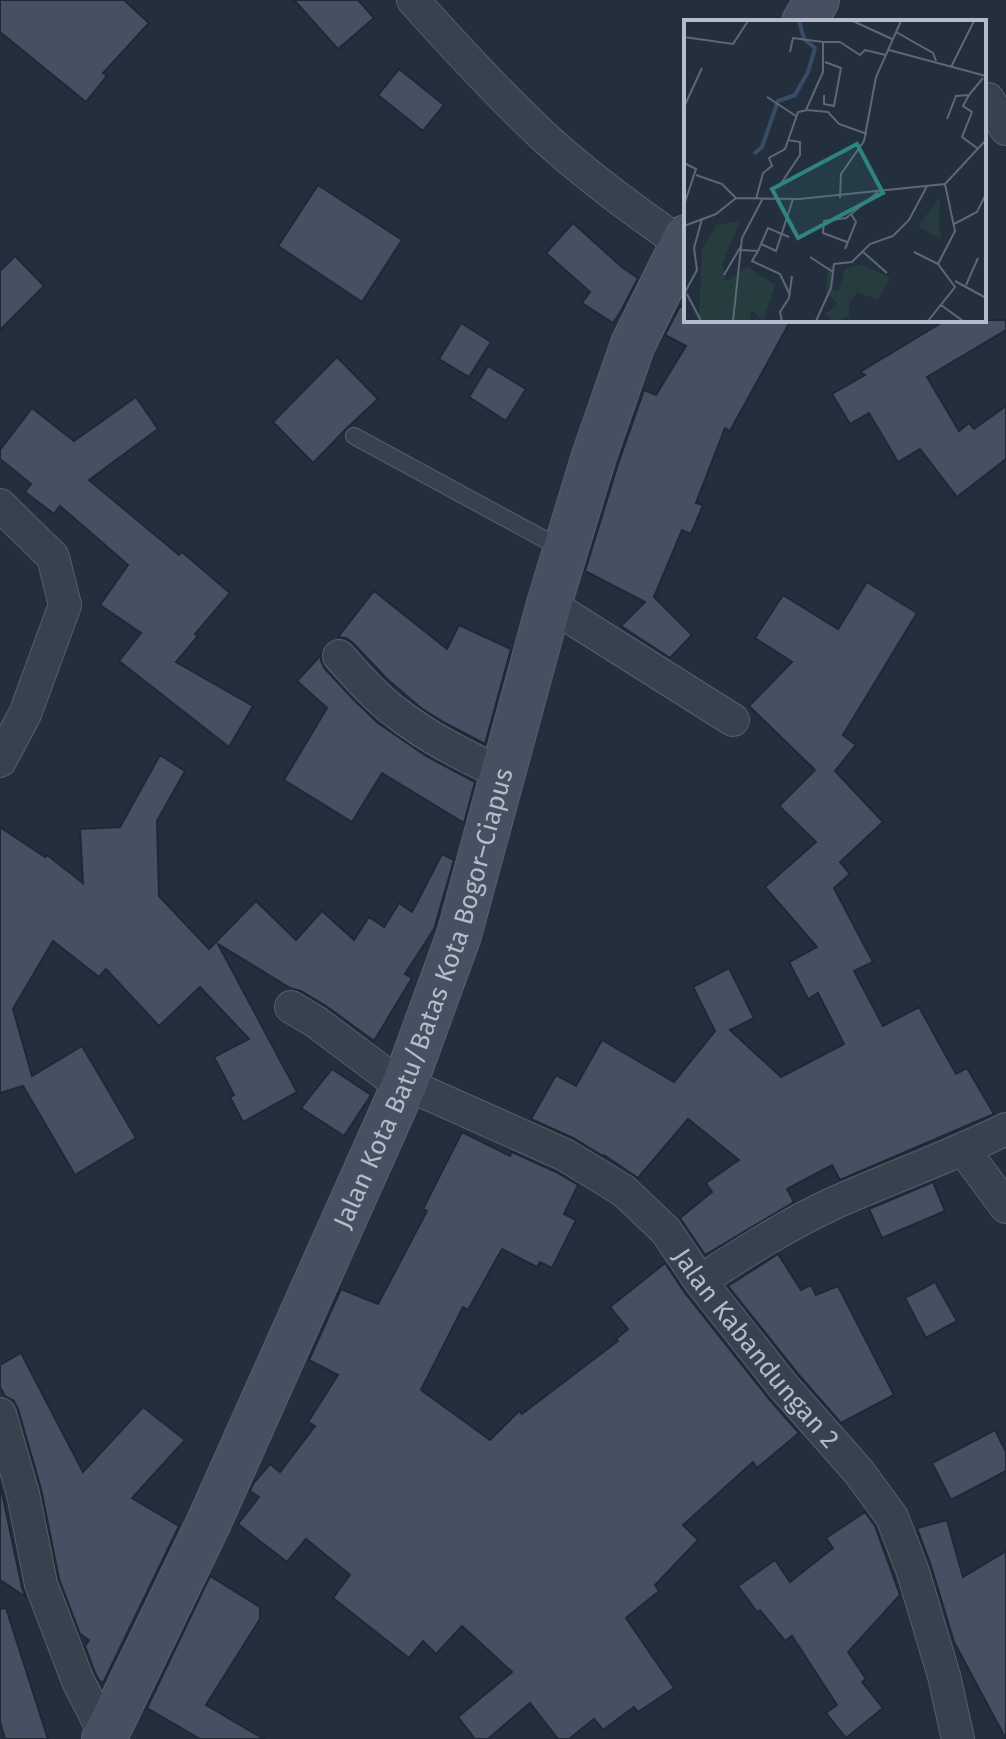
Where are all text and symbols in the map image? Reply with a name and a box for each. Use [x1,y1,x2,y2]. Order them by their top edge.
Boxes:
inset map [684,20,986,322]
street label: Jalan Kota Batu/Batas Kota Bogor–Ciapus [327,765,520,1233]
street label: Jalan Kabandungan 2 [666,1242,846,1455]

